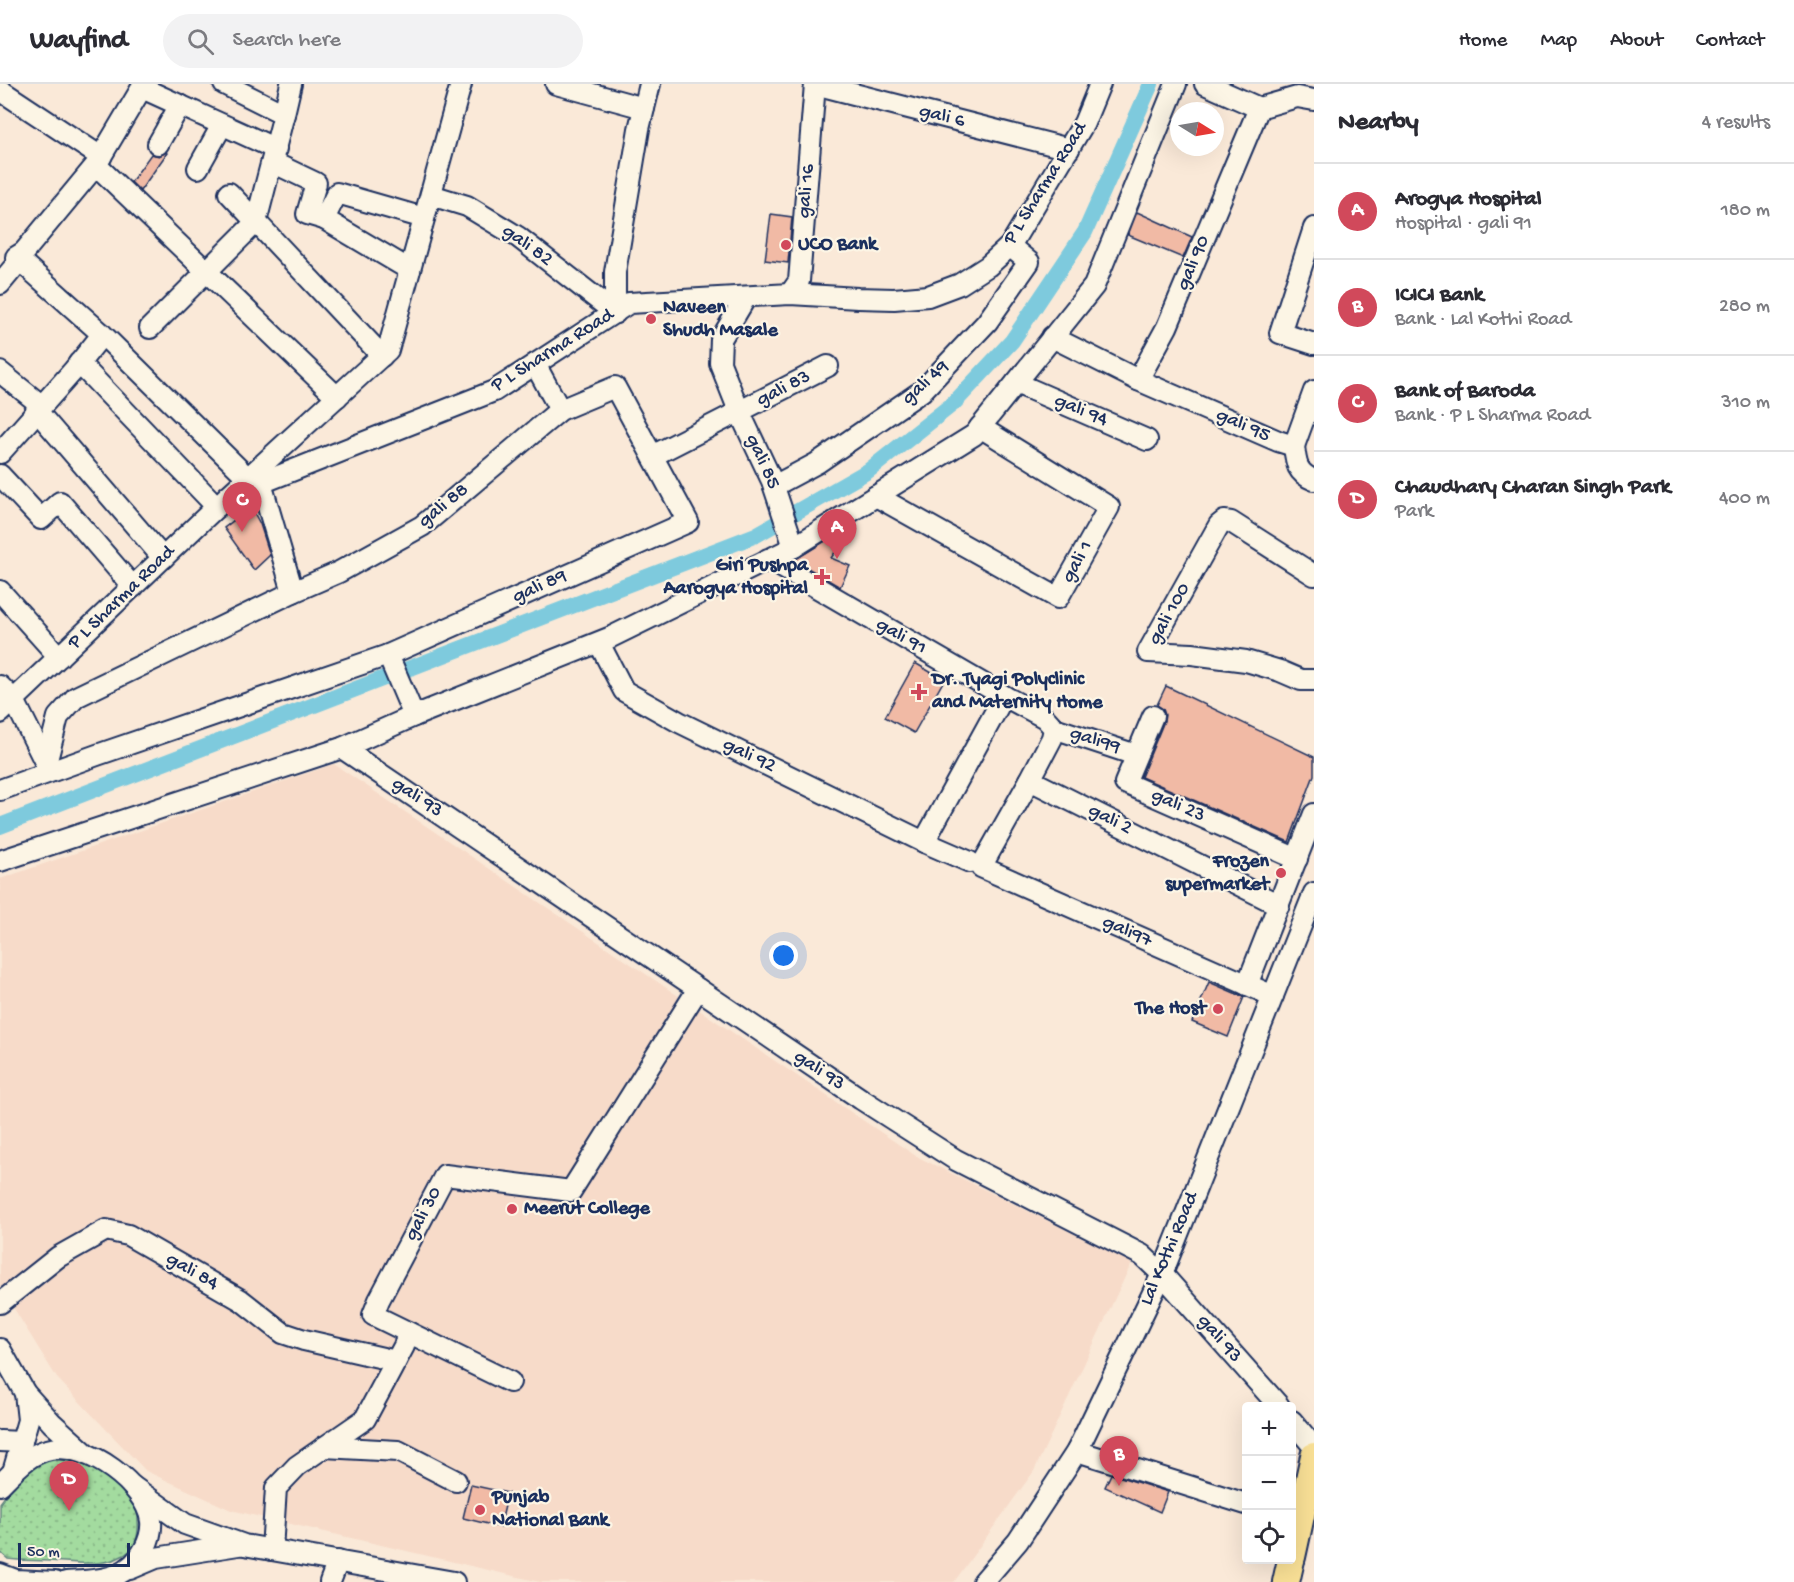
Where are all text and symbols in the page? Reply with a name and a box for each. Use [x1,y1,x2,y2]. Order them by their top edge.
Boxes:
search box [163,14,583,68]
text: Wayfind [30,25,127,58]
icon: search [184,25,217,58]
text: Search here [232,28,341,54]
text: Home [1459,29,1507,54]
text: Map [1540,29,1577,54]
text: About [1610,29,1663,54]
text: Contact [1696,29,1764,54]
street label: gali 6 [917,100,968,134]
north arrow [1170,102,1224,156]
text: Nearby [1338,108,1419,139]
text: 4 results [1702,112,1770,135]
street label: P L Sharma Road [999,117,1094,250]
street label: gali 16 [793,162,821,219]
text: Arogya Hospital [1395,187,1542,213]
text: A [1352,200,1363,223]
text: 180 m [1721,200,1770,223]
text: Hospital · gali 91 [1395,213,1532,236]
street label: gali 82 [497,220,557,272]
street label: gali 90 [1172,232,1216,294]
place label: UCO Bank [798,234,879,257]
marker: UCO Bank [779,238,793,252]
text: ICICI Bank [1395,283,1484,309]
text: B [1352,296,1363,319]
text: 280 m [1719,296,1770,319]
place label: Naveen Shudh Masale [663,297,778,343]
street label: P L Sharma Road [487,303,620,398]
text: Bank · Lal Kothi Road [1395,309,1571,332]
marker: Naveen Shudh Masale [644,312,658,326]
street label: gali 49 [898,356,954,410]
street label: gali 83 [753,366,815,412]
text: Bank of Baroda [1395,379,1535,405]
street label: gali 94 [1051,390,1111,433]
text: C [1352,392,1363,415]
text: 310 m [1721,392,1770,415]
street label: gali 95 [1213,404,1273,448]
text: Bank · P L Sharma Road [1395,405,1590,428]
street label: gali 85 [740,431,784,493]
text: Chaudhary Charan Singh Park [1395,475,1671,501]
street label: gali 88 [414,479,474,533]
pin: C [222,482,262,532]
text: D [1351,488,1364,511]
text: 400 m [1719,488,1770,511]
text: Park [1395,501,1433,524]
pin: A [818,510,856,559]
street label: gali 1 [1057,537,1099,587]
street label: P L Sharma Road [63,540,182,656]
place label: Giri Pushpa Aarogya Hospital [663,555,809,601]
street label: gali 89 [509,565,571,609]
marker: Giri Pushpa Aarogya Hospital [813,568,831,586]
street label: gali 100 [1144,579,1196,649]
street label: gali 91 [872,614,930,660]
place label: Dr. Tyagi Polyclinic and Maternity Home [930,669,1103,715]
marker: Dr. Tyagi Polyclinic and Maternity Home [910,683,928,701]
street label: gali99 [1067,722,1123,760]
street label: gali 92 [719,733,779,779]
street label: gali 93 [387,773,447,823]
street label: gali 23 [1148,784,1208,828]
street label: gali 2 [1084,799,1136,841]
place label: Frozen supermarket [1165,851,1271,897]
marker: Frozen supermarket [1274,866,1288,880]
street label: gali97 [1099,911,1156,953]
your location [769,941,798,970]
place label: The Host [1133,998,1208,1021]
marker: The Host [1211,1002,1225,1016]
street label: gali 93 [789,1046,849,1096]
street label: gali 30 [400,1183,448,1245]
street label: Lal Kothi Road [1136,1187,1205,1309]
place label: Meerut College [524,1198,651,1221]
marker: Meerut College [505,1202,519,1216]
street label: gali 84 [162,1248,223,1296]
street label: gali 93 [1192,1310,1246,1368]
map controls [1242,1402,1296,1564]
button: + [1242,1402,1296,1456]
pin: B [1100,1436,1138,1486]
button: − [1242,1456,1296,1510]
pin: D [50,1462,88,1511]
place label: Punjab National Bank [491,1487,611,1533]
marker: Punjab National Bank [473,1503,487,1517]
button: locate [1242,1510,1296,1564]
scale bar [18,1540,130,1568]
text: 50 m [27,1544,60,1563]

